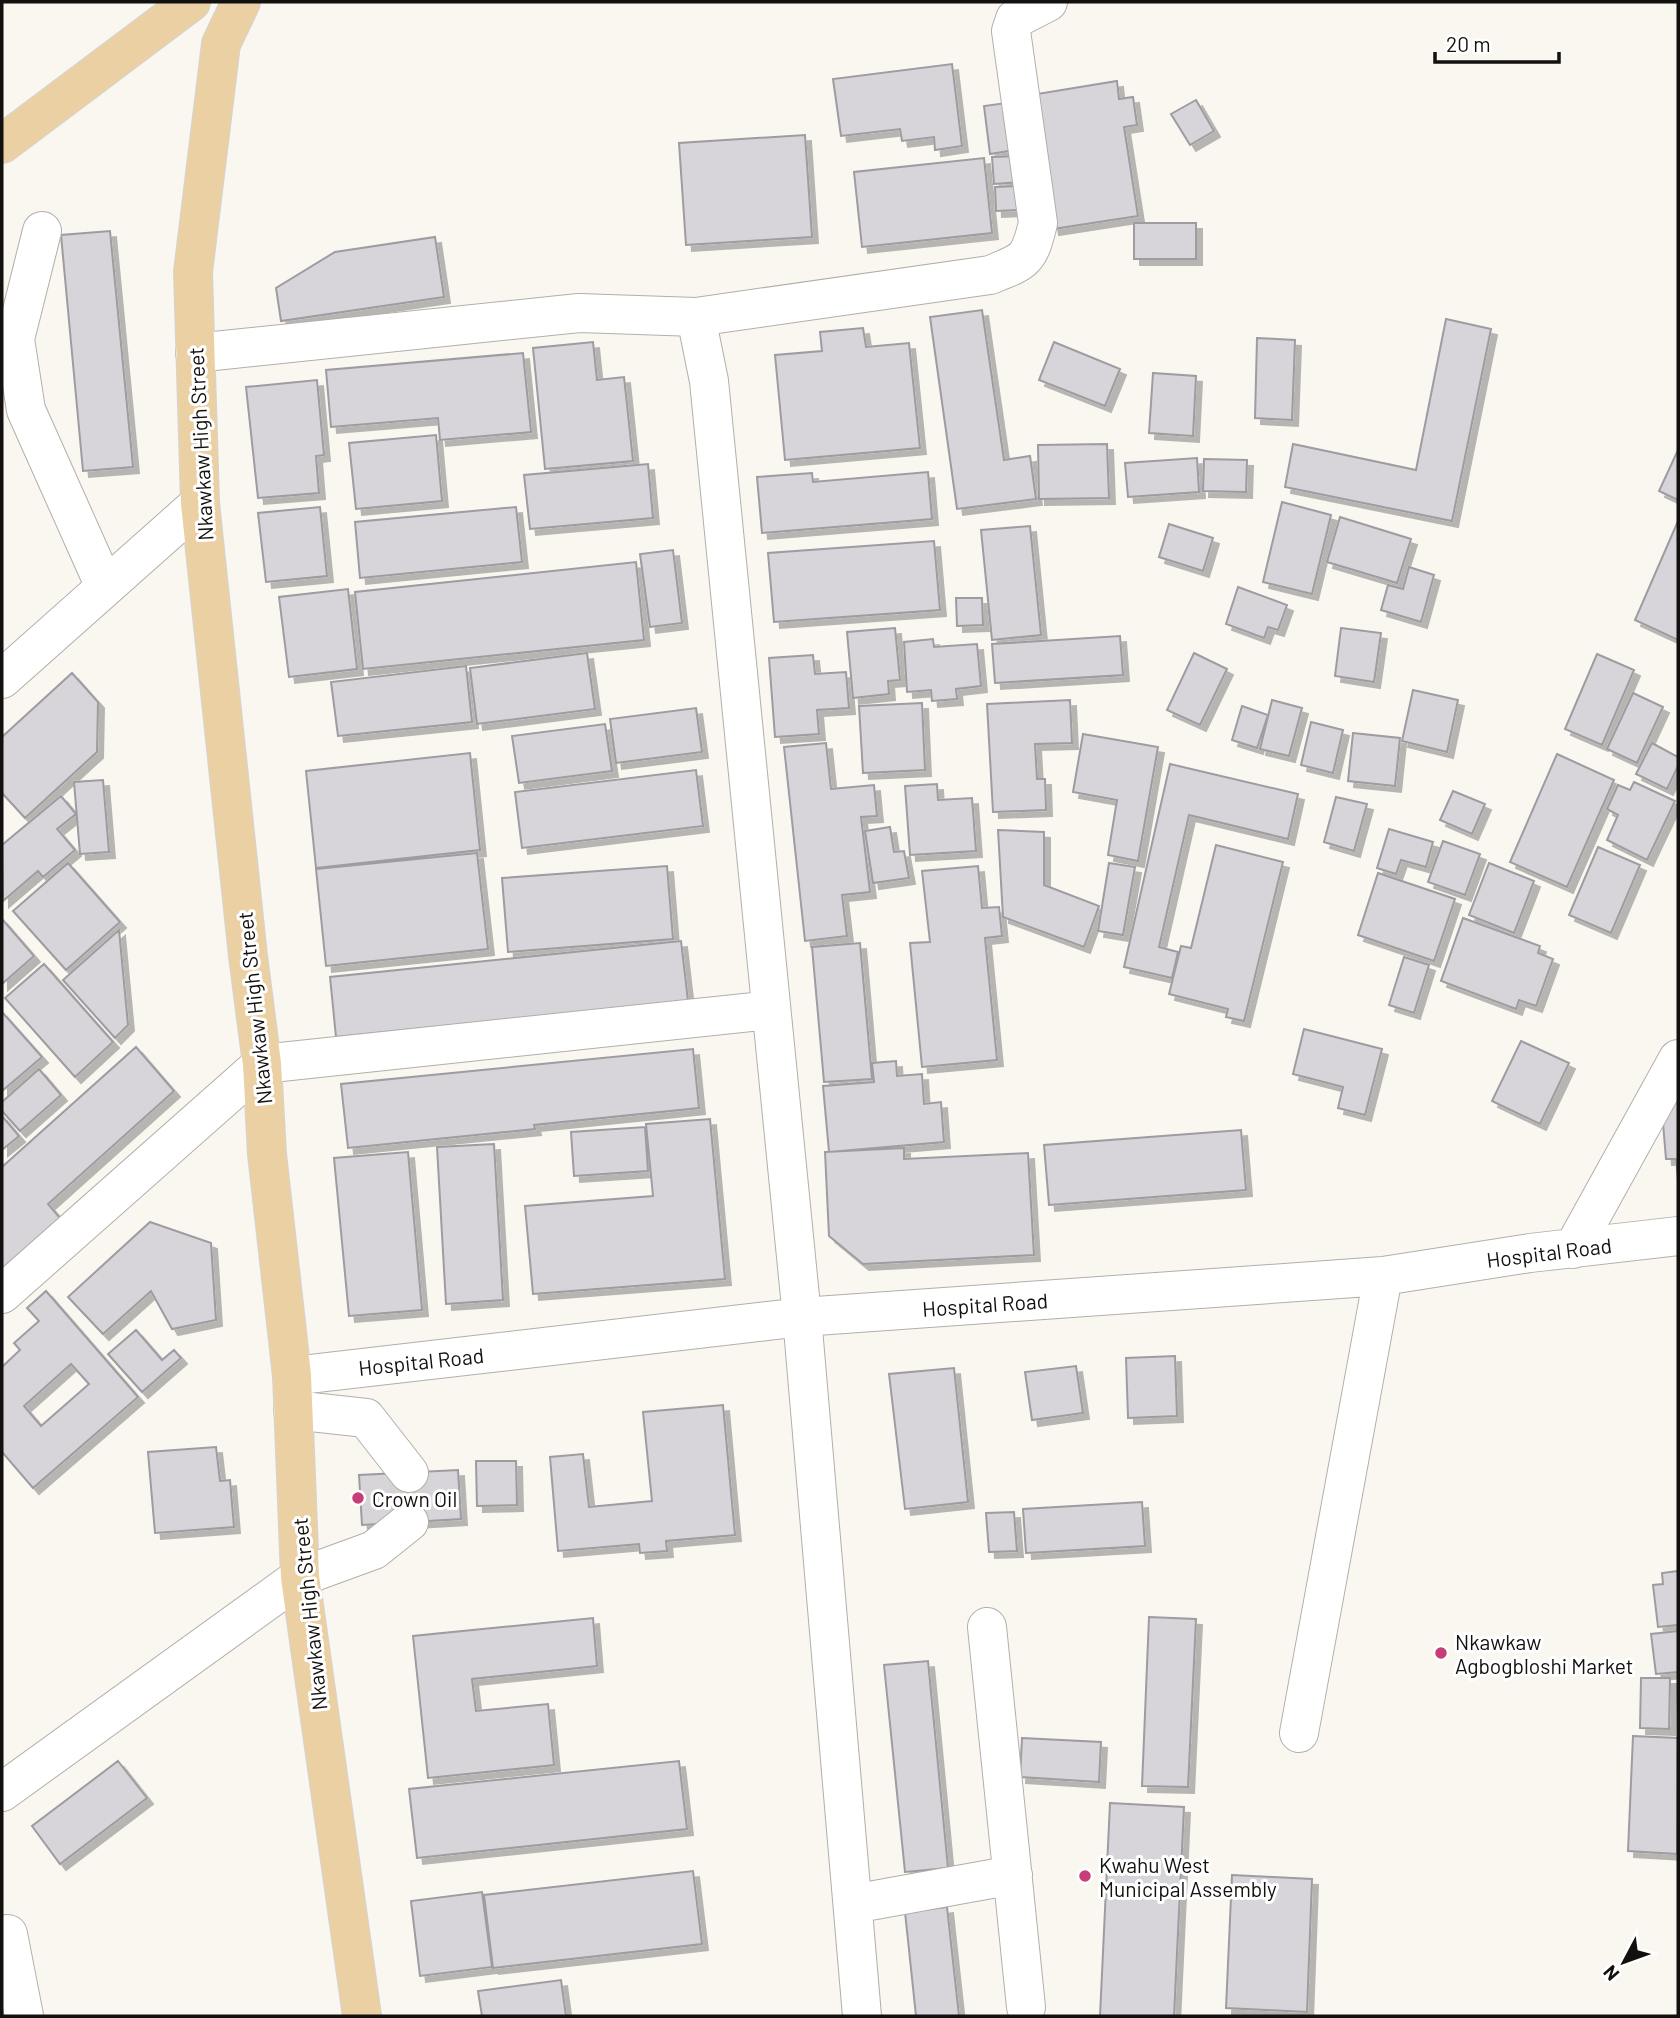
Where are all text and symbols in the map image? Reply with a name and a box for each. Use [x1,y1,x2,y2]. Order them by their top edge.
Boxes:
scale bar [1435,21,1559,65]
text: 20 m [1446,31,1491,56]
street label: Nkawkaw High Street [182,347,218,541]
street label: Nkawkaw High Street [231,910,277,1106]
street label: Hospital Road [1485,1232,1613,1272]
street label: Hospital Road [921,1287,1049,1321]
street label: Hospital Road [357,1342,485,1380]
place label: Crown Oil [372,1486,457,1511]
marker: Crown Oil [350,1490,366,1506]
street label: Nkawkaw High Street [286,1516,332,1712]
place label: Nkawkaw Agbogbloshi Market [1455,1629,1633,1678]
marker: Nkawkaw Agbogbloshi Market [1433,1645,1449,1661]
place label: Kwahu West Municipal Assembly [1099,1852,1277,1901]
marker: Kwahu West Municipal Assembly [1077,1868,1093,1884]
north arrow [1589,1927,1659,1997]
text: N [1598,1961,1624,1986]

